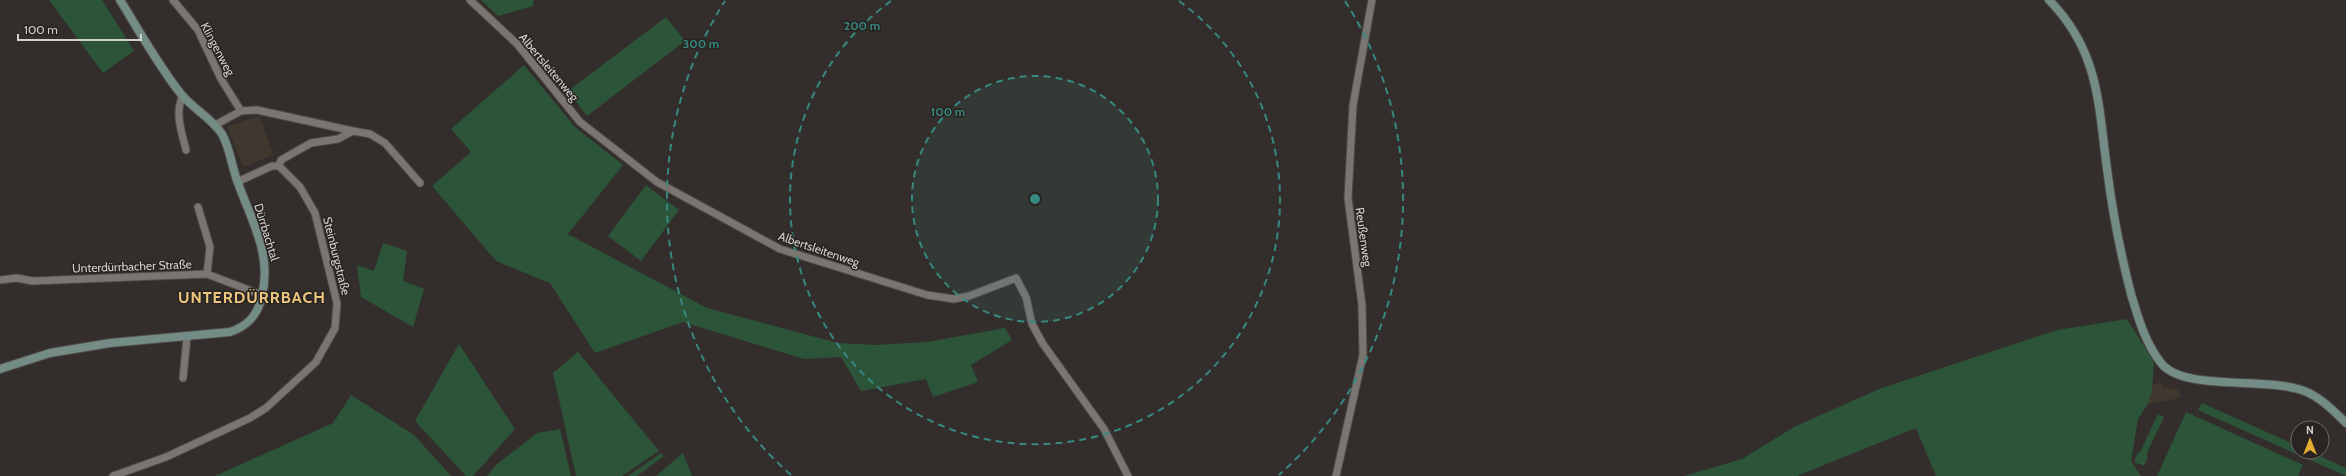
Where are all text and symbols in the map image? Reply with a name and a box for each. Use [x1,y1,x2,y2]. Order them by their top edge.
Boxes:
scale bar [18,16,141,42]
text: 200 m [844,18,880,33]
street label: Klingenweg [198,20,239,79]
text: 100 m [24,22,58,37]
street label: Albertsleitenweg [516,30,583,105]
text: 300 m [683,36,719,51]
text: 100 m [931,104,965,119]
centre of rings [1028,192,1042,206]
street label: Dürrbachtal [251,201,283,263]
street label: Reußenweg [1352,206,1376,269]
street label: Steinburgstraße [320,215,354,297]
street label: Albertsleitenweg [776,228,862,270]
street label: Unterdürrbacher Straße [72,256,192,276]
district label: UNTERDÜRRBACH [178,288,326,307]
north arrow [2290,420,2330,460]
text: N [2306,423,2314,437]

